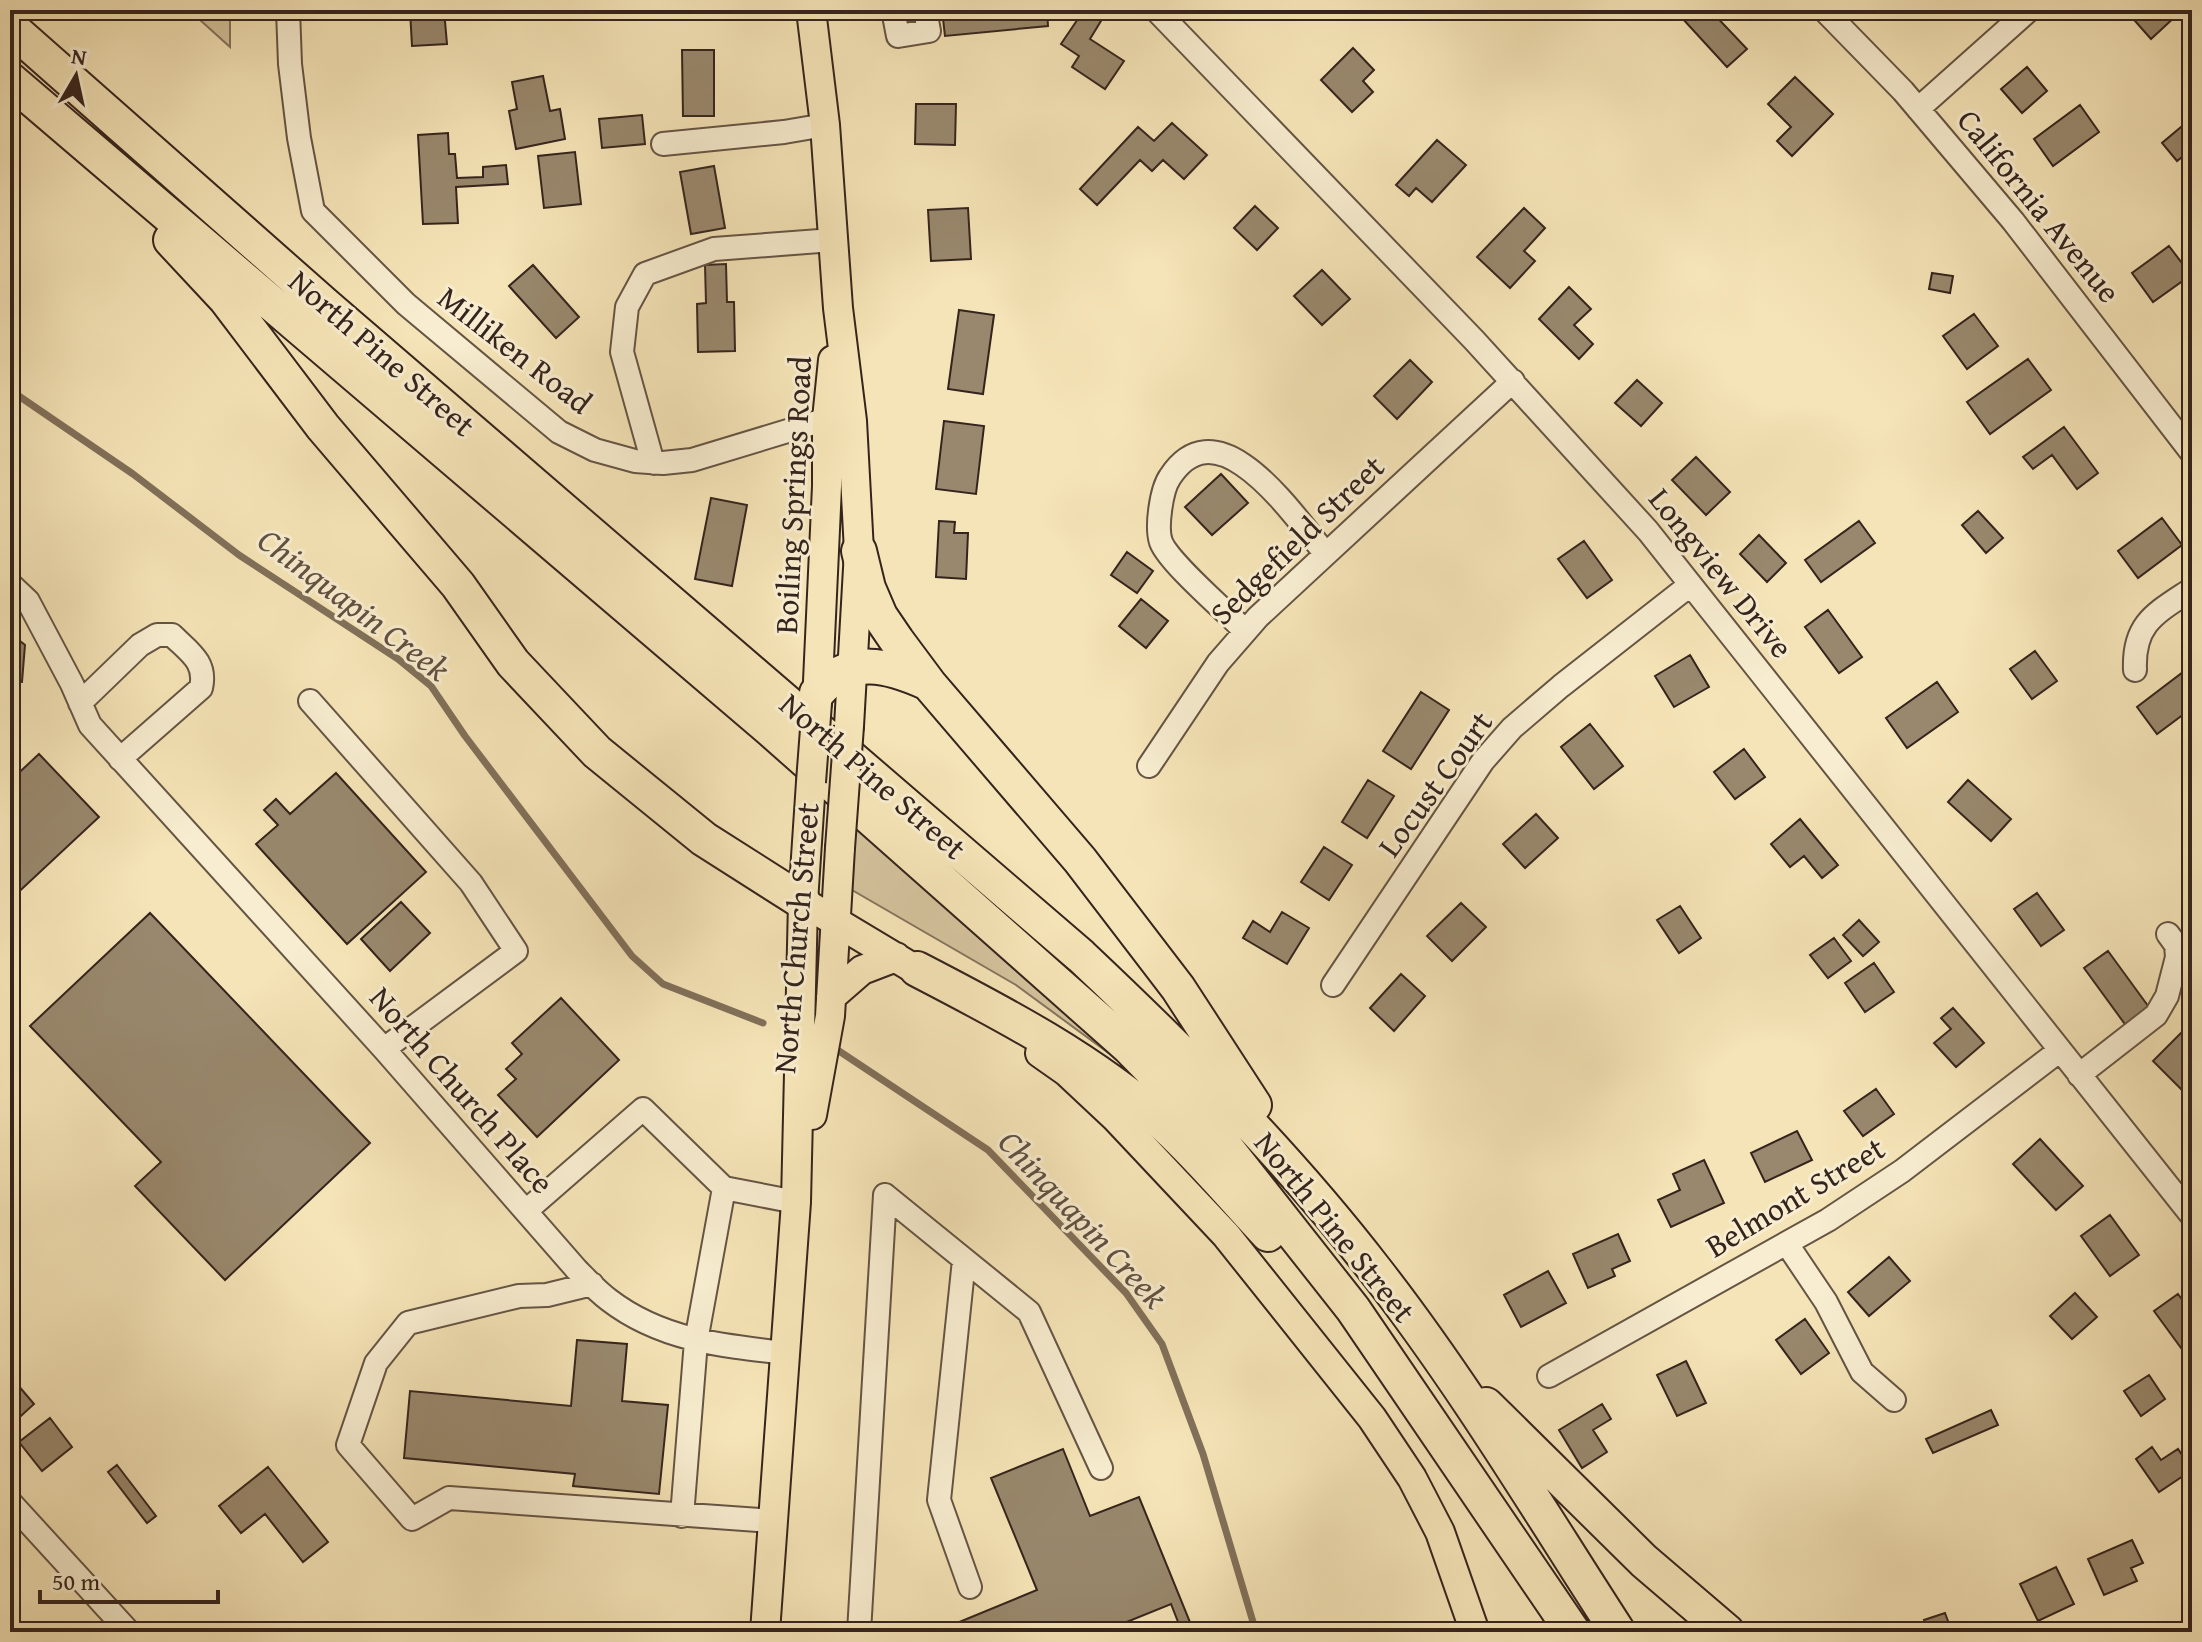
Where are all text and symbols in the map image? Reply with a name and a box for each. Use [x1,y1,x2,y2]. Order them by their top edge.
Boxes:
north arrow [36,36,116,116]
text: N [69,39,89,73]
street label: California Avenue [1946,99,2132,313]
street label: North Pine Street [279,258,486,447]
street label: Milliken Road [428,274,603,425]
street label: Boiling Springs Road [762,355,823,635]
street label: Sedgefield Street [1199,444,1395,635]
street label: Longview Drive [1638,477,1805,668]
water label: Chinquapin Creek [248,515,461,692]
street label: North Pine Street [770,681,977,870]
street label: Locust Court [1366,701,1504,866]
street label: North Church Street [760,801,831,1075]
street label: North Church Place [359,976,566,1204]
water label: Chinquapin Creek [987,1118,1180,1319]
street label: North Pine Street [1244,1121,1427,1332]
street label: Belmont Street [1696,1124,1893,1269]
scale bar [40,1554,218,1604]
text: 50 m [52,1564,100,1599]

